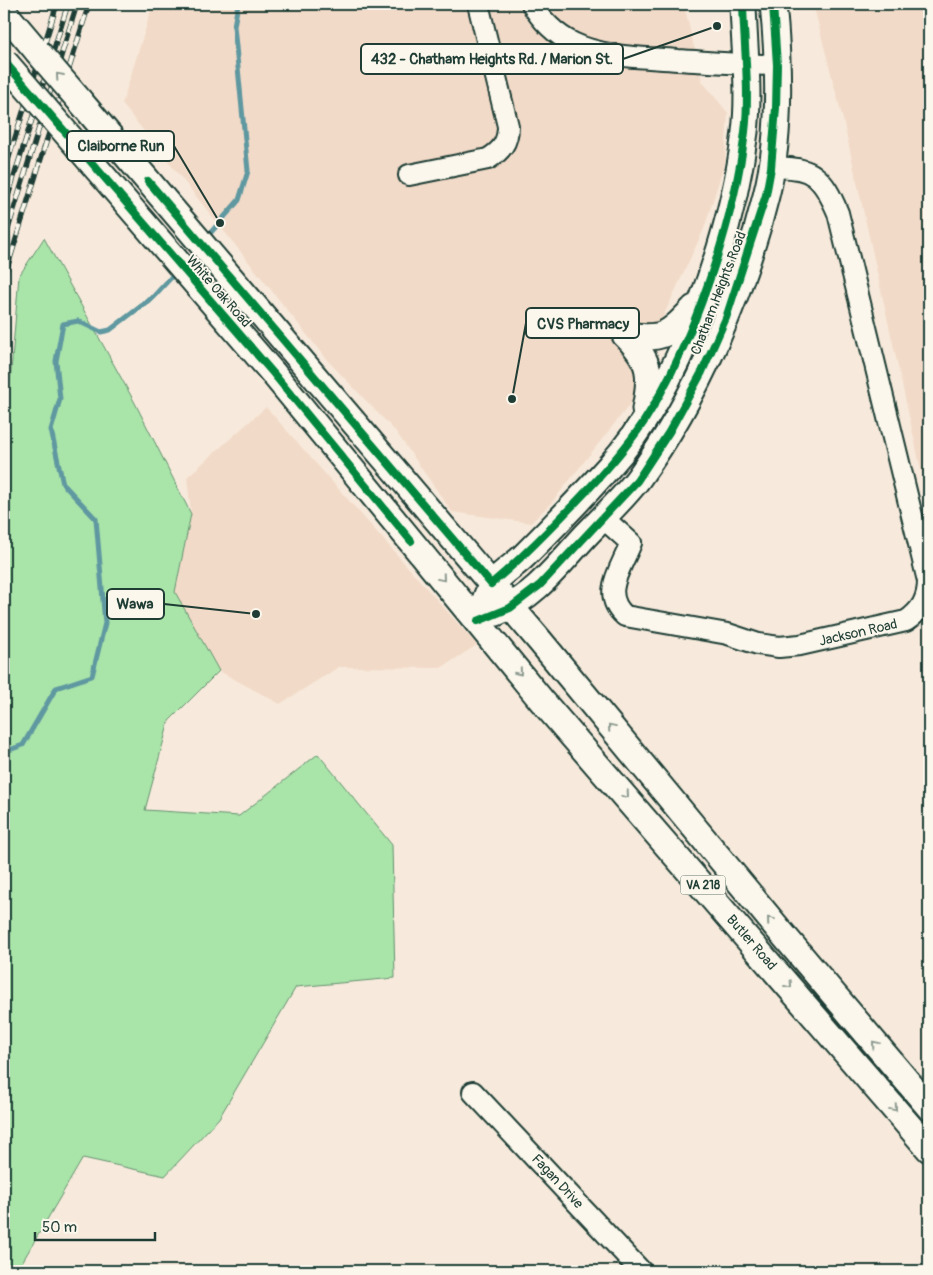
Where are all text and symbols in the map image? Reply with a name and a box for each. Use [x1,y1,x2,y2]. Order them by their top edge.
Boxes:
callout: 432 - Chatham Heights Rd. / Marion St. [361,44,623,74]
text: 432 - Chatham Heights Rd. / Marion St. [371,50,613,69]
one-way arrow [55,73,64,82]
callout: Claiborne Run [67,131,174,161]
text: Claiborne Run [77,137,165,156]
street label: Chatham Heights Road [687,229,750,357]
street label: White Oak Road [183,252,255,331]
callout: CVS Pharmacy [526,308,639,338]
text: CVS Pharmacy [537,315,630,334]
one-way arrow [436,572,445,581]
callout: Wawa [107,589,164,619]
text: Wawa [117,595,153,614]
street label: Jackson Road [817,615,899,650]
one-way arrow [514,666,522,675]
one-way arrow [608,723,617,732]
one-way arrow [620,790,629,799]
road number: VA 218 [680,876,726,894]
street label: Butler Road [723,911,780,974]
one-way arrow [767,916,776,925]
one-way arrow [783,979,792,988]
one-way arrow [872,1040,881,1049]
one-way arrow [888,1103,897,1112]
street label: Fagan Drive [528,1151,587,1212]
scale bar [35,1210,155,1242]
text: 50 m [42,1218,77,1237]

